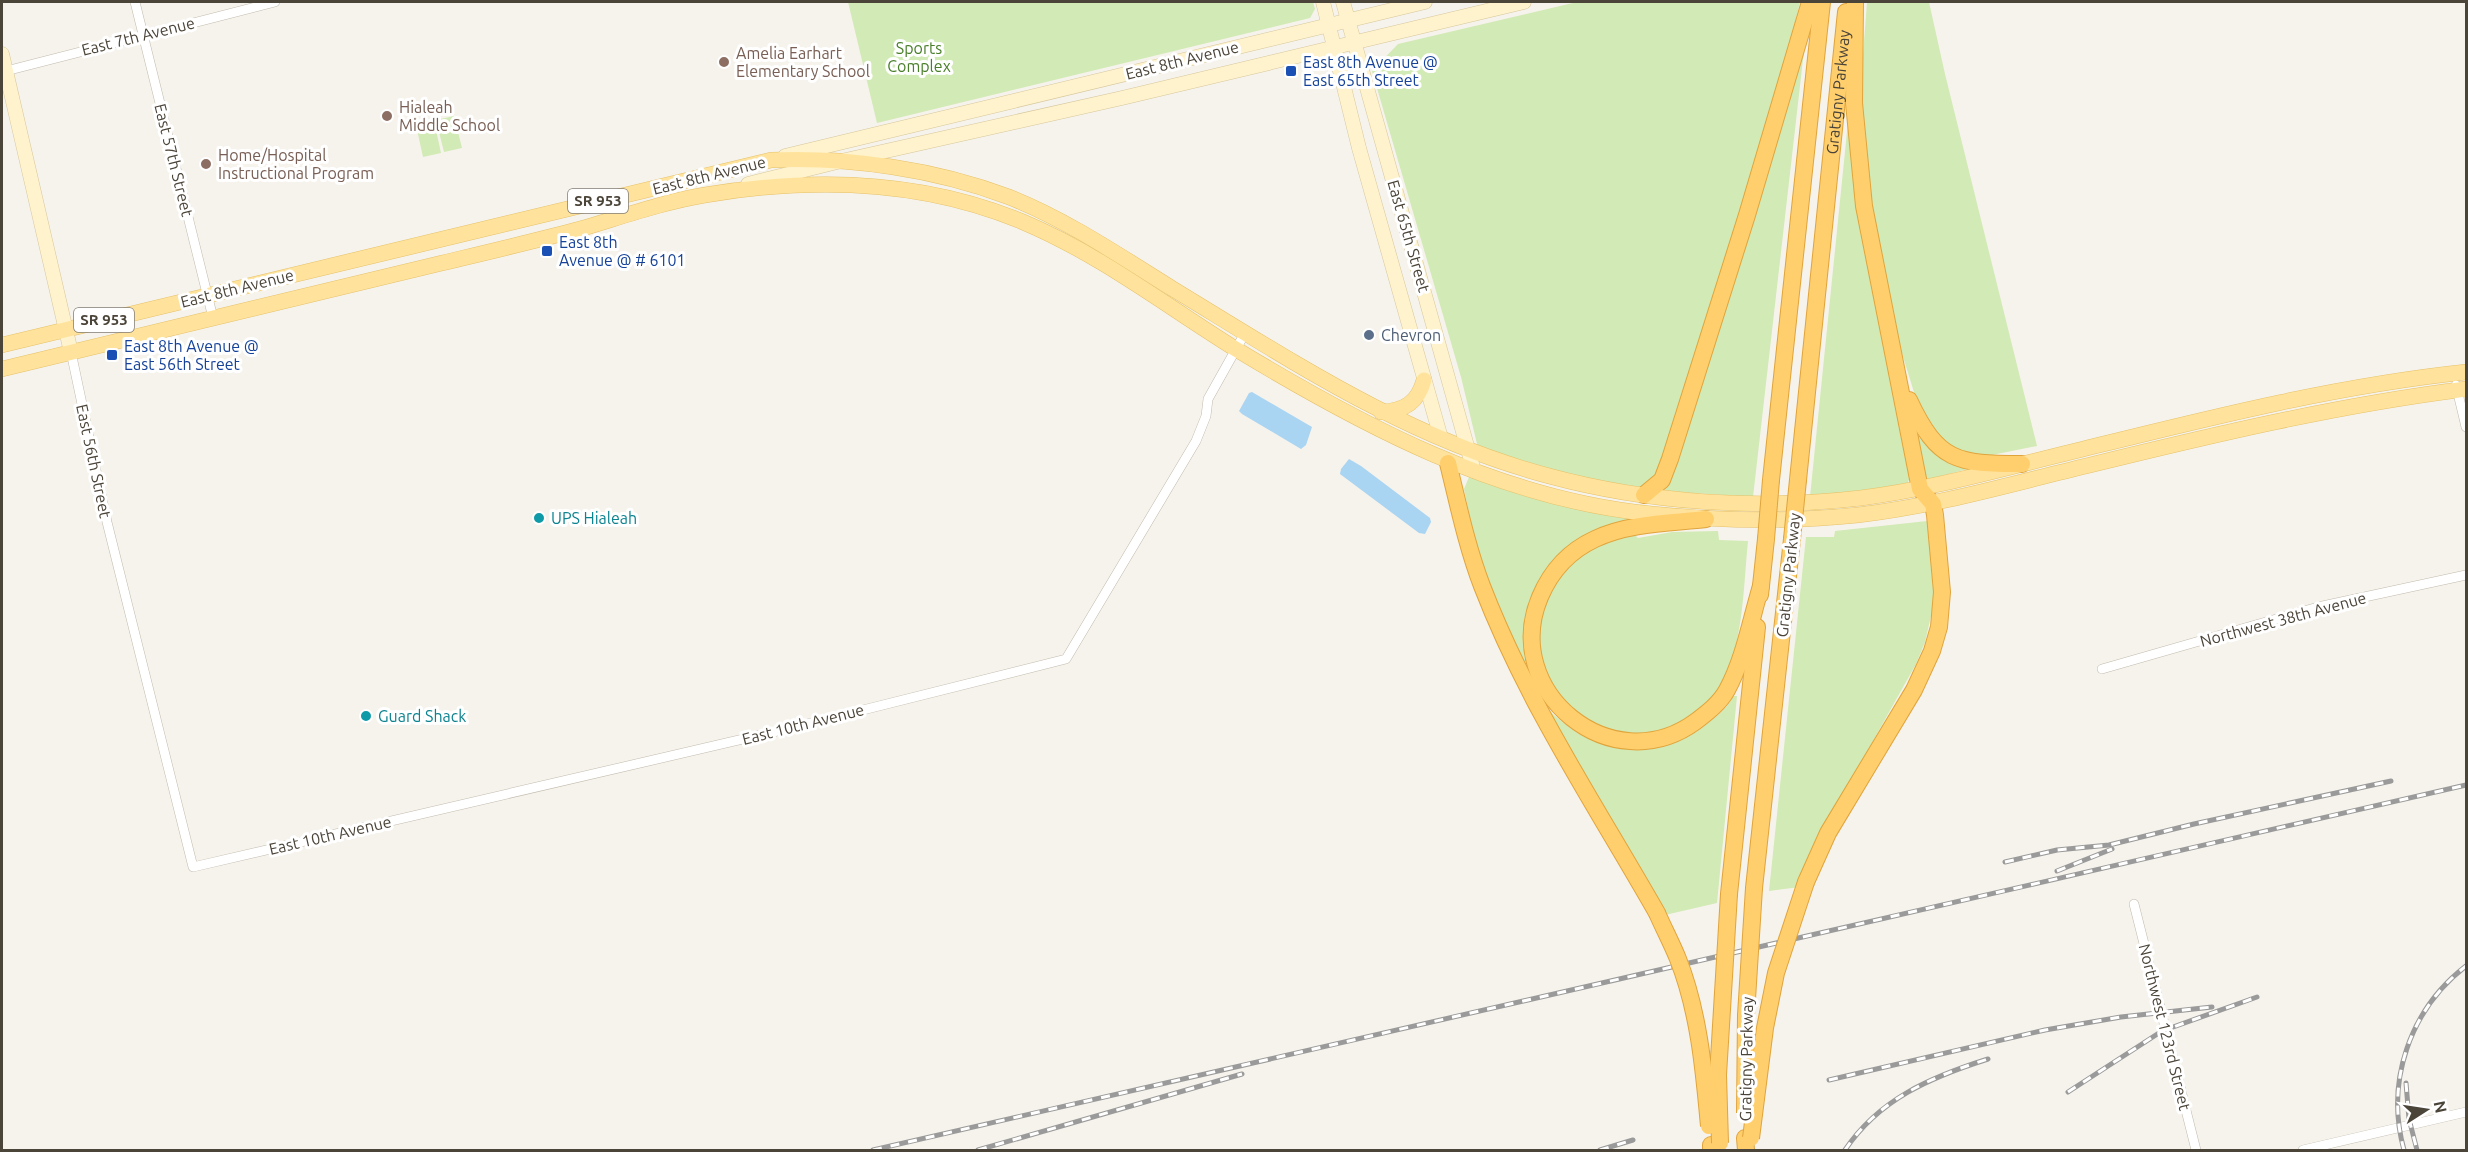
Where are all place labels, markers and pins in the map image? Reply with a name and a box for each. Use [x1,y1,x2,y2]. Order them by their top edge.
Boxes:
place label: Amelia Earhart Elementary School [736,44,870,80]
place label: East 8th Avenue @ East 65th Street [1303,53,1438,89]
marker: Amelia Earhart Elementary School [717,55,731,69]
marker: East 8th Avenue @ East 65th Street [1284,64,1298,78]
place label: Hialeah Middle School [399,98,500,134]
marker: Hialeah Middle School [380,109,394,123]
place label: Home/Hospital Instructional Program [218,146,374,182]
marker: Home/Hospital Instructional Program [199,157,213,171]
place label: East 8th Avenue @ # 6101 [559,233,686,269]
marker: East 8th Avenue @ # 6101 [540,244,554,258]
place label: Chevron [1381,326,1441,344]
marker: Chevron [1362,328,1376,342]
place label: East 8th Avenue @ East 56th Street [124,337,259,373]
marker: East 8th Avenue @ East 56th Street [105,348,119,362]
place label: UPS Hialeah [551,509,637,527]
marker: UPS Hialeah [532,511,546,525]
place label: Guard Shack [378,707,466,725]
marker: Guard Shack [359,709,373,723]

